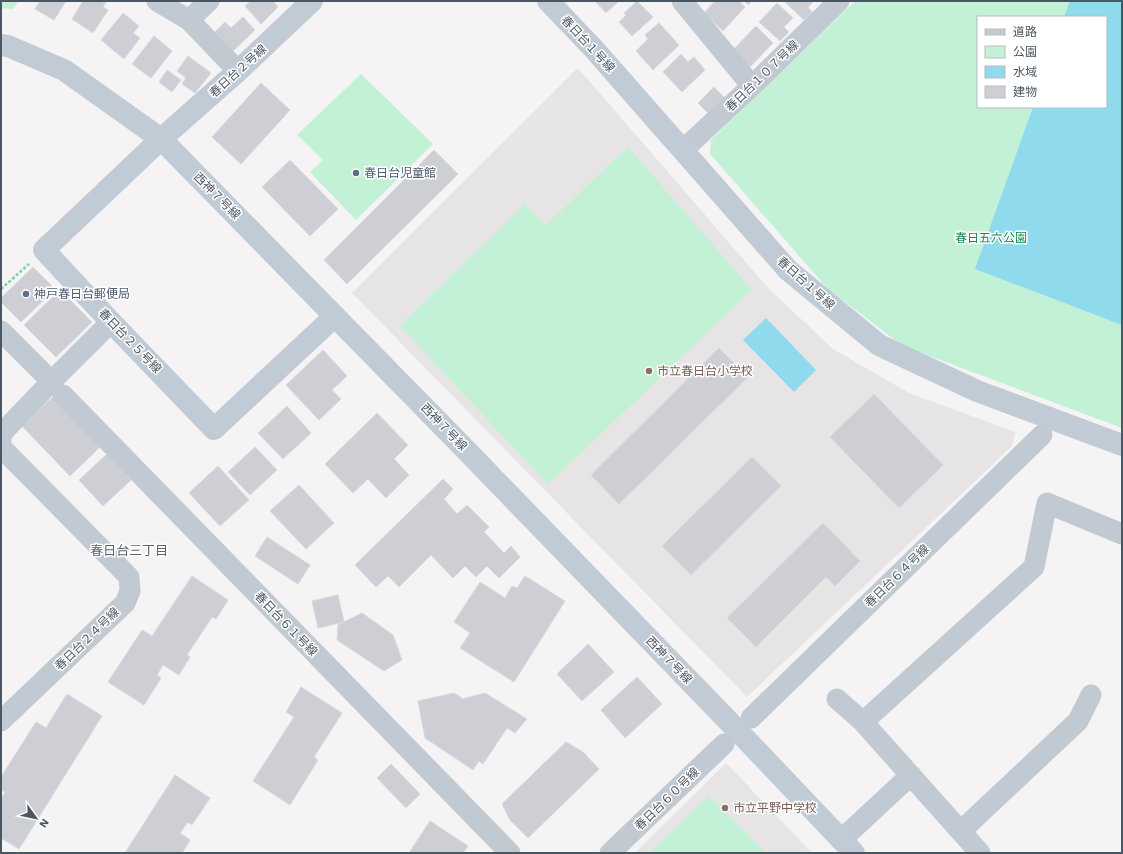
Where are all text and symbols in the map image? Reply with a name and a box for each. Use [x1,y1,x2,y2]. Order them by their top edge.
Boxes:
street label: 春日台１号線 [558,13,618,75]
legend [977,16,1107,108]
text: 道路 [1013,25,1037,39]
street label: 春日台１０７号線 [723,38,801,114]
street label: 春日台２号線 [207,42,269,100]
text: 公園 [1013,45,1037,59]
text: 水域 [1013,65,1037,79]
text: 建物 [1013,85,1037,99]
place label: 春日台児童館 [364,166,436,180]
marker: 春日台児童館 [351,168,361,178]
street label: 西神７号線 [191,170,243,222]
park label: 春日五六公園 [955,231,1027,245]
street label: 春日台１号線 [775,254,837,312]
place label: 神戸春日台郵便局 [34,287,130,301]
marker: 神戸春日台郵便局 [21,289,31,299]
street label: 春日台２５号線 [96,306,164,376]
place label: 市立春日台小学校 [657,364,753,378]
marker: 市立春日台小学校 [644,366,654,376]
street label: 西神７号線 [418,401,470,453]
street label: 春日台６４号線 [862,542,932,610]
district label: 春日台三丁目 [90,543,168,558]
street label: 春日台６１号線 [252,589,320,659]
street label: 春日台２４号線 [52,605,122,673]
street label: 西神７号線 [643,634,695,686]
street label: 春日台６０号線 [632,765,702,833]
north arrow [16,798,56,838]
place label: 市立平野中学校 [733,801,817,815]
marker: 市立平野中学校 [720,803,730,813]
text: N [36,816,52,830]

